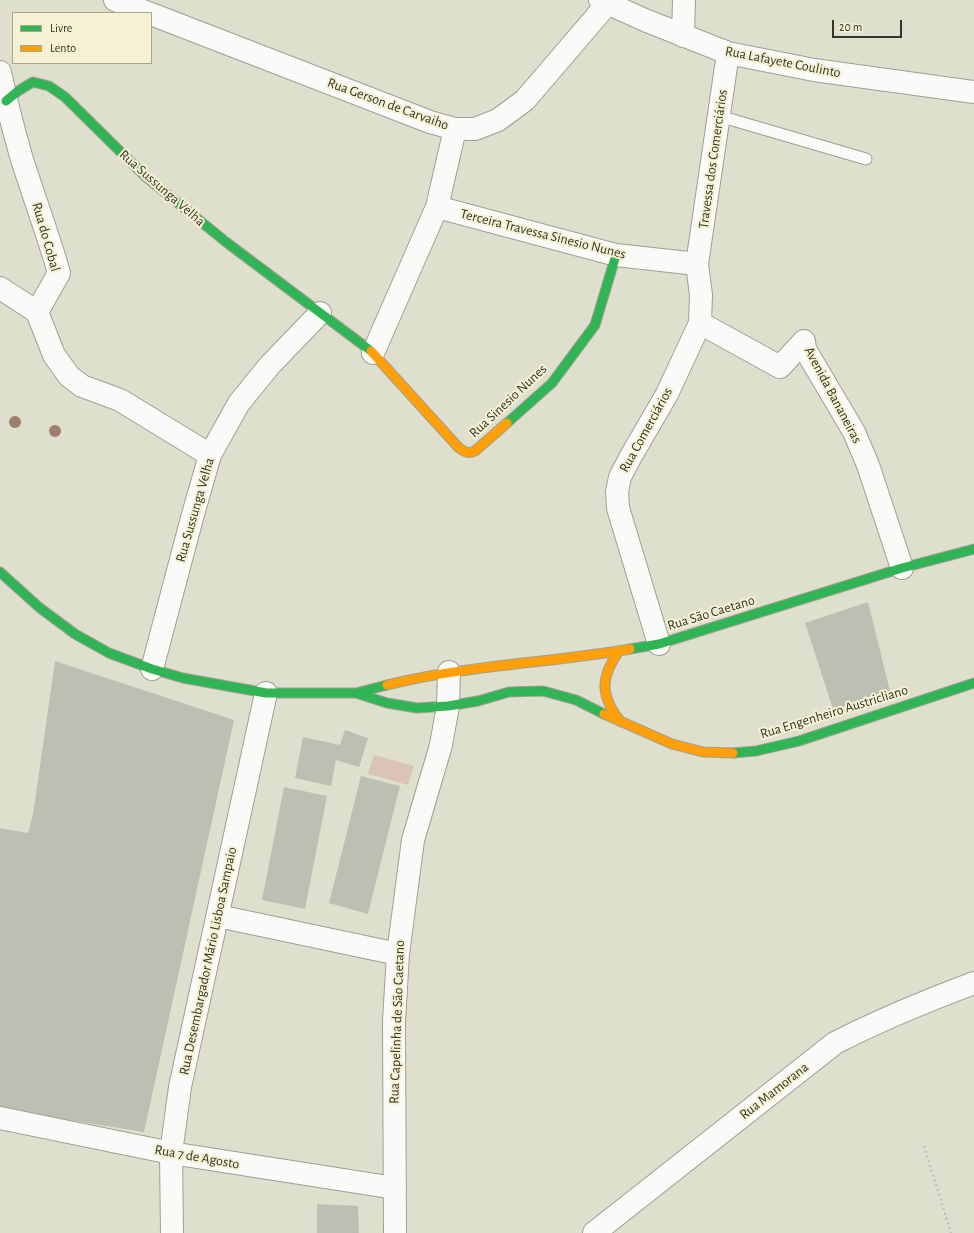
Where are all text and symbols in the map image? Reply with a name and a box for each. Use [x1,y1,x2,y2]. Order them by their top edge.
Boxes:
legend [12,12,152,64]
scale bar [834,12,904,38]
text: 20 m [839,21,862,33]
text: Livre [50,22,72,34]
text: Lento [50,42,76,54]
street label: Rua Lafayete Coulinto [724,43,842,81]
street label: Rua Gerson de Carvaiho [325,74,451,134]
street label: Travessa dos Comerciários [695,88,731,230]
street label: Rua Sussunga Velha [116,146,208,230]
street label: Rua do Cobal [28,201,64,273]
street label: Terceira Travessa Sinesio Nunes [459,205,627,263]
street label: Avenida Bananeiras [800,344,866,446]
street label: Rua Sinesio Nunes [466,361,550,441]
street label: Rua Comerciários [616,385,676,475]
street label: Rua Sussunga Velha [172,456,218,564]
street label: Rua São Caetano [665,592,757,634]
street label: Rua Engenheiro Austricliano [758,681,910,743]
street label: Rua Desembargador Mário Lisboa Sampaio [176,845,240,1077]
street label: Rua Capelinha de São Caetano [386,940,408,1104]
street label: Rua Mamorana [736,1059,812,1123]
street label: Rua 7 de Agosto [153,1141,241,1173]

